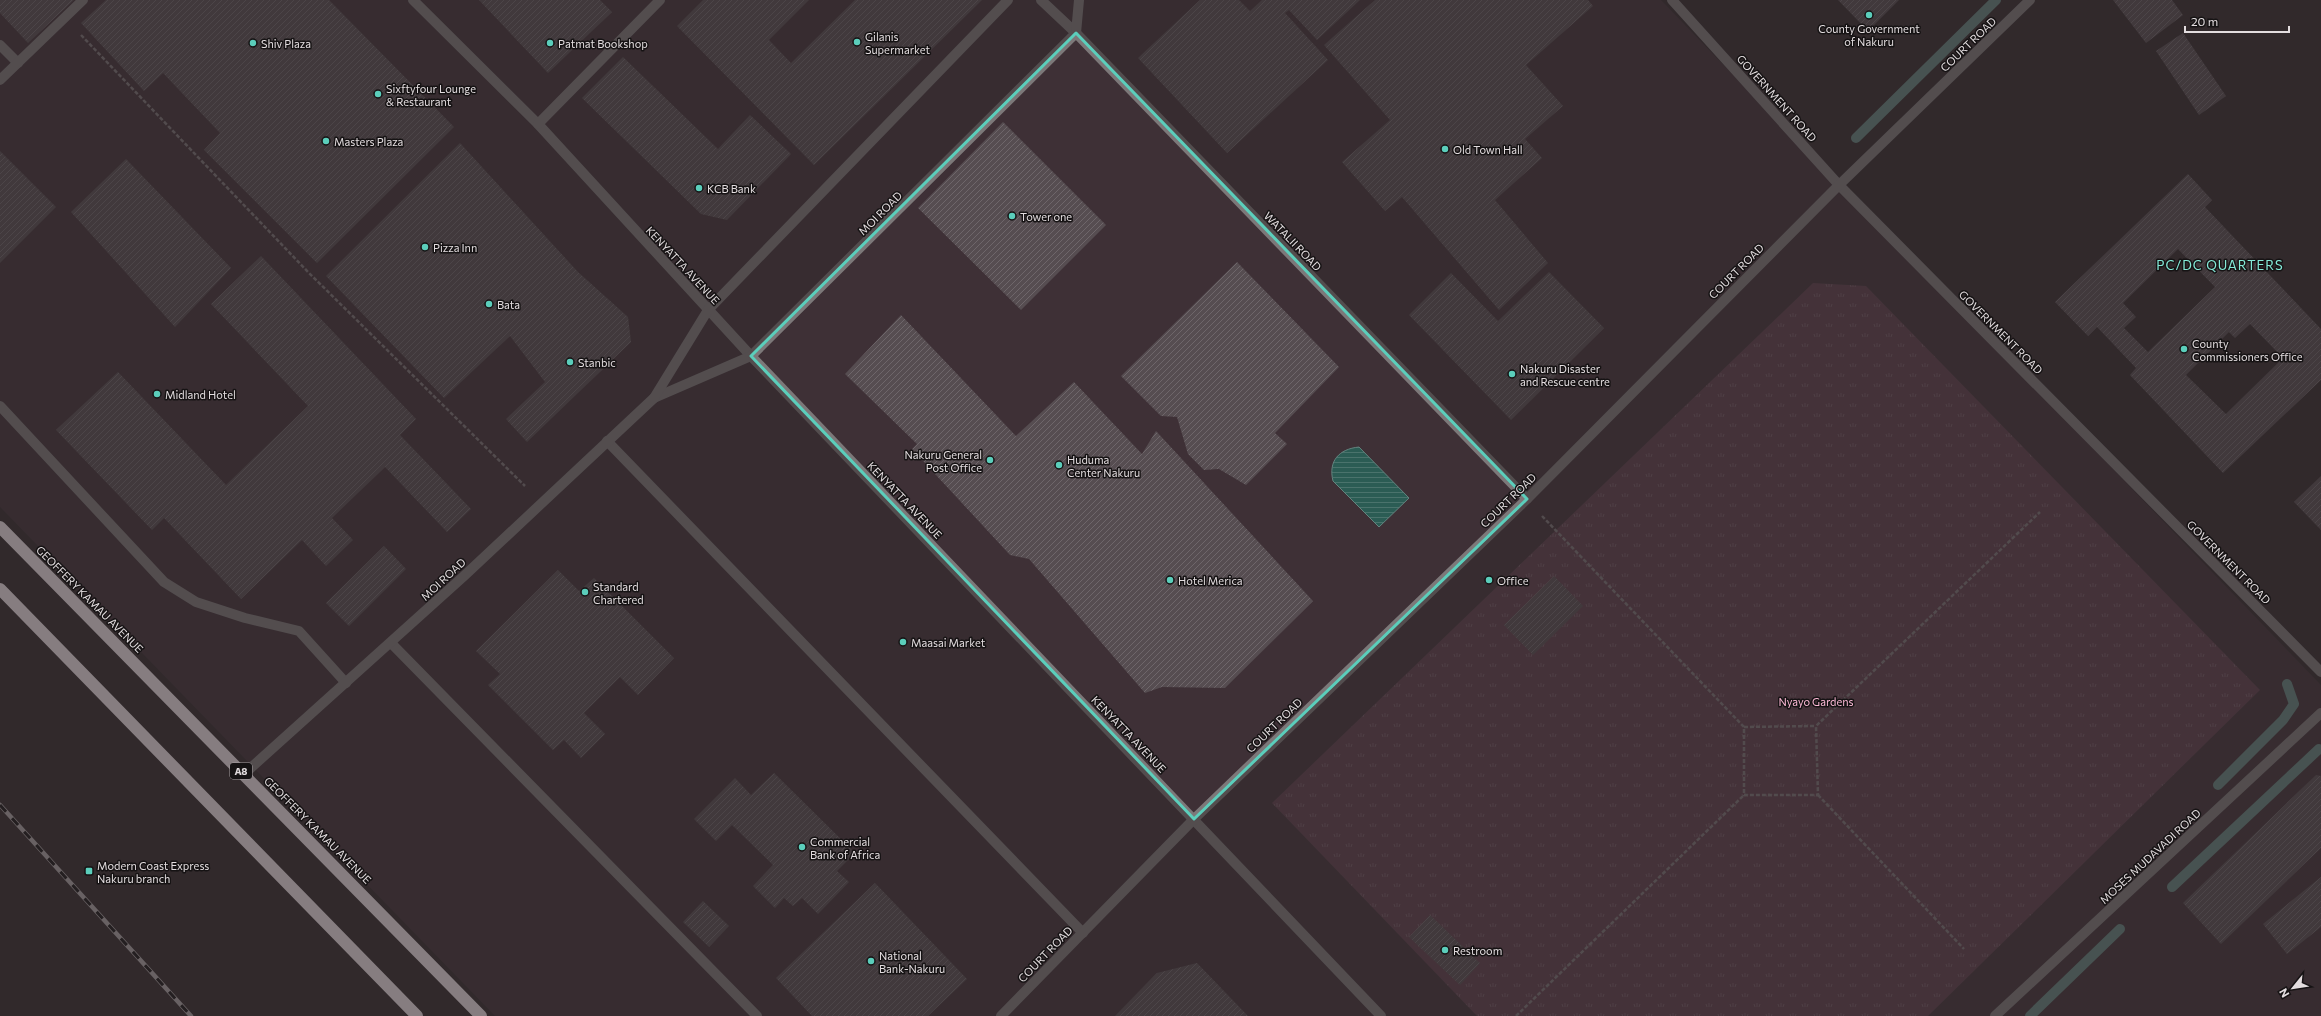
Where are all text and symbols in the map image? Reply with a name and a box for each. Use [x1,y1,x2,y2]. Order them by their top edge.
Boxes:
scale bar [2185,8,2289,34]
marker: County Government of Nakuru [1864,10,1874,20]
street label: COURT ROAD [1937,14,1999,74]
text: 20 m [2191,14,2218,28]
place label: County Government of Nakuru [1818,22,1920,48]
place label: Gilanis Supermarket [865,30,930,56]
place label: Shiv Plaza [261,37,311,50]
place label: Patmat Bookshop [558,37,648,50]
marker: Gilanis Supermarket [852,37,862,47]
marker: Shiv Plaza [248,38,258,48]
marker: Patmat Bookshop [545,38,555,48]
street label: GOVERNMENT ROAD [1734,52,1820,144]
place label: Sixftyfour Lounge & Restaurant [386,82,476,108]
marker: Sixftyfour Lounge & Restaurant [373,89,383,99]
place label: Masters Plaza [334,135,403,148]
marker: Masters Plaza [321,136,331,146]
place label: Old Town Hall [1453,143,1523,156]
marker: Old Town Hall [1440,144,1450,154]
place label: KCB Bank [707,182,756,195]
marker: KCB Bank [694,183,704,193]
street label: MOI ROAD [856,189,904,237]
street label: WATALII ROAD [1262,209,1324,273]
place label: Tower one [1020,210,1072,223]
marker: Tower one [1007,211,1017,221]
street label: KENYATTA AVENUE [644,223,722,307]
place label: Pizza Inn [433,241,477,254]
street label: COURT ROAD [1706,241,1766,301]
marker: Pizza Inn [420,242,430,252]
district label: PC/DC QUARTERS [2156,257,2284,273]
street label: GOVERNMENT ROAD [1957,288,2045,376]
place label: Bata [497,298,520,311]
marker: Bata [484,299,494,309]
place label: County Commissioners Office [2192,337,2303,363]
marker: County Commissioners Office [2179,344,2189,354]
place label: Stanbic [578,356,616,369]
marker: Stanbic [565,357,575,367]
place label: Nakuru Disaster and Rescue centre [1520,362,1610,388]
marker: Nakuru Disaster and Rescue centre [1507,369,1517,379]
place label: Midland Hotel [165,388,236,401]
marker: Midland Hotel [152,389,162,399]
place label: Nakuru General Post Office [904,448,982,474]
place label: Huduma Center Nakuru [1067,453,1140,479]
marker: Nakuru General Post Office [985,455,995,465]
street label: KENYATTA AVENUE [865,459,945,541]
marker: Huduma Center Nakuru [1054,460,1064,470]
street label: COURT ROAD [1477,470,1539,530]
street label: GOVERNMENT ROAD [2185,518,2273,606]
street label: GEOFFERY KAMAU AVENUE [34,543,146,655]
street label: MOI ROAD [418,555,468,603]
place label: Hotel Merica [1178,574,1243,587]
place label: Office [1497,574,1529,587]
marker: Hotel Merica [1165,575,1175,585]
marker: Office [1484,575,1494,585]
place label: Standard Chartered [593,580,644,606]
marker: Standard Chartered [580,587,590,597]
place label: Maasai Market [911,636,986,649]
marker: Maasai Market [898,637,908,647]
street label: KENYATTA AVENUE [1089,693,1169,775]
street label: COURT ROAD [1243,695,1305,755]
park label: Nyayo Gardens [1778,695,1854,708]
road number: A8 [230,763,252,779]
street label: GEOFFERY KAMAU AVENUE [262,774,374,886]
street label: MOSES MUDAVADI ROAD [2097,806,2203,906]
place label: Commercial Bank of Africa [810,835,880,861]
marker: Commercial Bank of Africa [797,842,807,852]
place label: Modern Coast Express Nakuru branch [97,859,209,885]
marker: Modern Coast Express Nakuru branch [84,866,94,876]
street label: COURT ROAD [1015,923,1075,985]
place label: Restroom [1453,944,1502,957]
marker: Restroom [1440,945,1450,955]
place label: National Bank-Nakuru [879,949,945,975]
marker: National Bank-Nakuru [866,956,876,966]
north arrow [2273,968,2313,1008]
text: N [2276,986,2292,1000]

